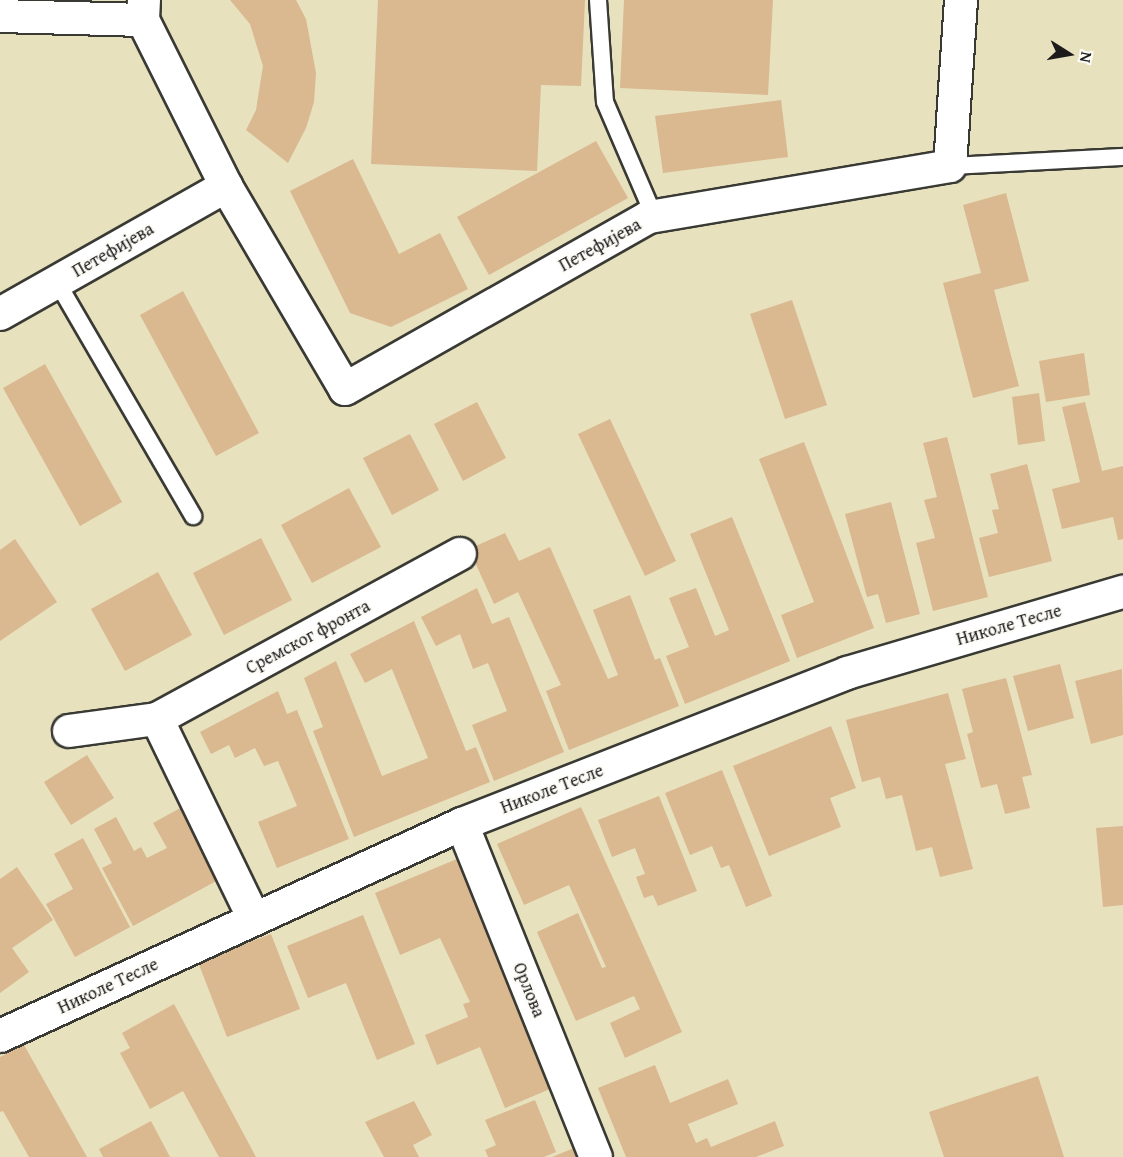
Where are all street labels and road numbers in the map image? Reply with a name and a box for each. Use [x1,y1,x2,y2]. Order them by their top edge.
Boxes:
street label: Петефијева [555,214,645,276]
street label: Петефијева [68,218,158,282]
street label: Сремског фронта [242,595,374,679]
street label: Николе Тесле [954,600,1064,650]
street label: Николе Тесле [498,759,606,819]
street label: Николе Тесле [54,953,162,1019]
street label: Орлова [508,959,550,1021]

